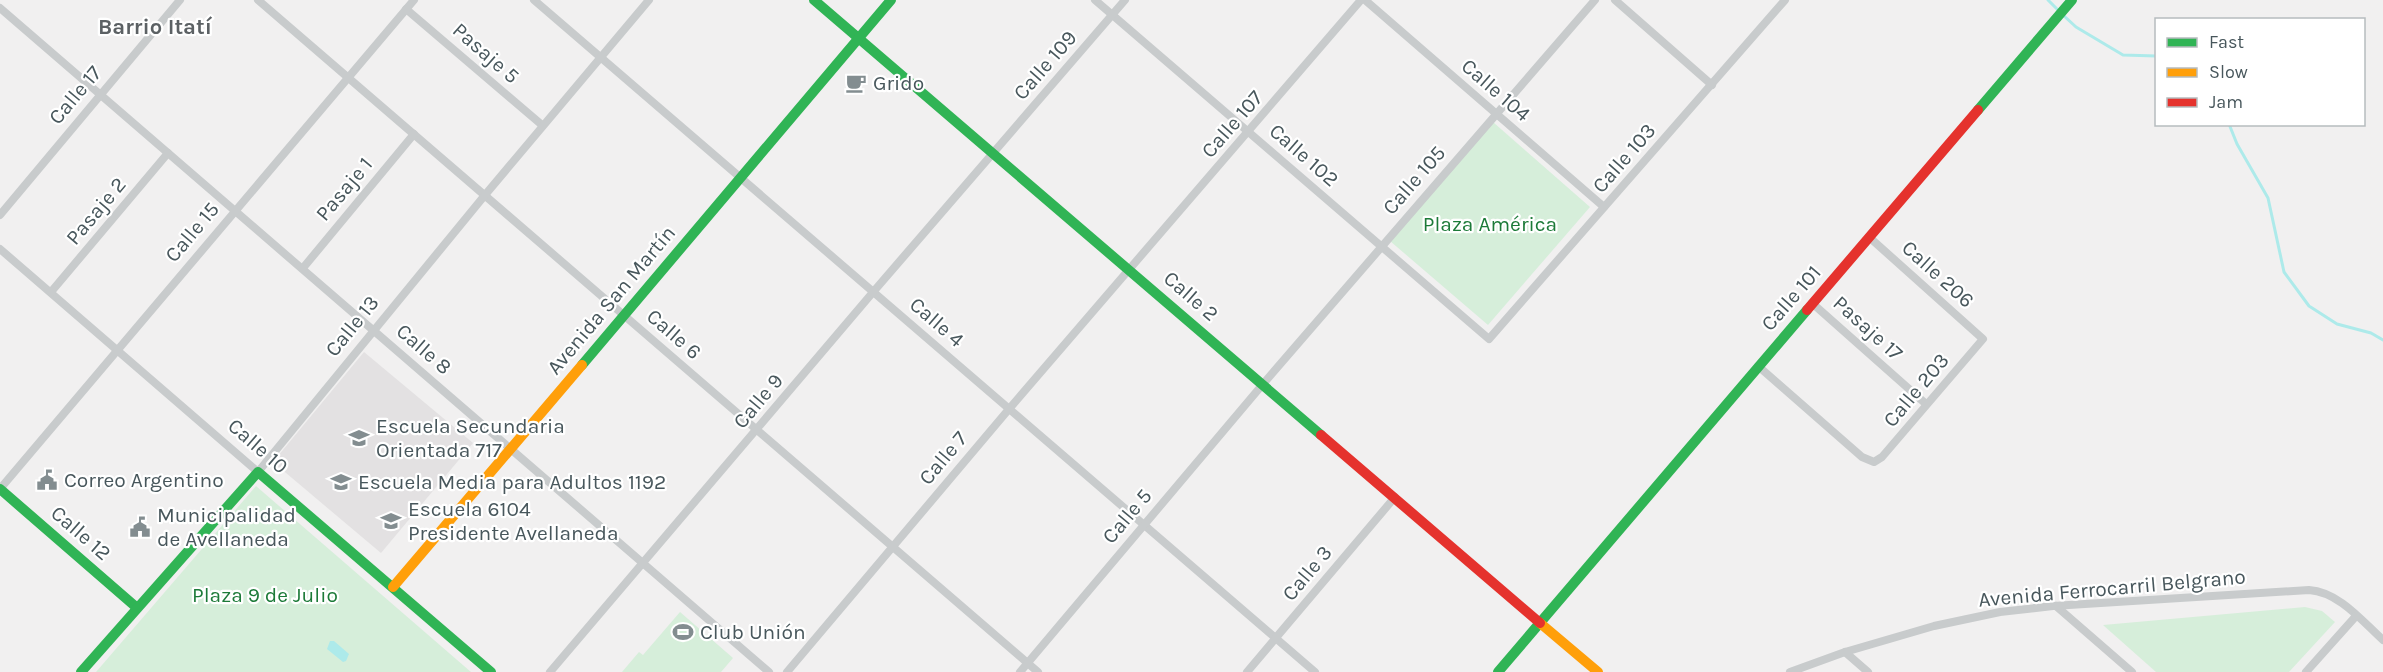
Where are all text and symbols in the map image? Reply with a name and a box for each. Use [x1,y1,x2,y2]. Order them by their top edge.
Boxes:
district label: Barrio Itatí [98,14,213,40]
street label: Pasaje 5 [448,18,524,88]
legend [2155,18,2365,126]
street label: Calle 109 [1009,26,1081,104]
text: Fast [2209,31,2244,53]
street label: Calle 104 [1457,54,1535,126]
street label: Calle 17 [44,61,106,129]
text: Slow [2209,61,2248,83]
cafe icon: Grido [844,71,868,95]
place label: Grido [873,71,924,95]
street label: Calle 107 [1196,85,1268,163]
text: Jam [2209,91,2243,113]
street label: Calle 102 [1265,119,1343,191]
street label: Calle 103 [1587,119,1661,197]
street label: Calle 105 [1378,141,1450,219]
street label: Pasaje 1 [311,153,377,225]
street label: Pasaje 2 [61,173,131,249]
street label: Calle 15 [160,197,224,267]
park label: Plaza América [1423,212,1557,236]
street label: Avenida San Martín [542,221,680,379]
street label: Calle 206 [1897,235,1979,313]
street label: Calle 101 [1756,261,1826,335]
street label: Calle 2 [1159,266,1223,326]
street label: Calle 13 [320,291,384,361]
street label: Pasaje 17 [1828,291,1908,365]
street label: Calle 4 [905,292,969,352]
street label: Calle 6 [642,304,706,364]
street label: Calle 8 [392,319,456,379]
street label: Calle 203 [1878,348,1954,432]
street label: Calle 9 [728,369,788,433]
street label: Calle 10 [223,414,293,478]
place label: Escuela Secundaria Orientada 717 [376,414,565,462]
school or university icon: Escuela Secundaria Orientada 717 [347,426,371,450]
street label: Calle 7 [914,427,972,489]
public building icon: Correo Argentino [35,468,59,492]
place label: Correo Argentino [64,468,224,492]
school or university icon: Escuela Media para Adultos 1192 [329,470,353,494]
place label: Escuela Media para Adultos 1192 [358,470,666,494]
street label: Calle 5 [1097,484,1157,548]
place label: Escuela 6104 Presidente Avellaneda [408,497,619,545]
street label: Calle 12 [46,501,116,565]
place label: Municipalidad de Avellaneda [157,503,296,551]
school or university icon: Escuela 6104 Presidente Avellaneda [379,509,403,533]
public building icon: Municipalidad de Avellaneda [128,515,152,539]
street label: Calle 3 [1277,541,1337,605]
street label: Avenida Ferrocarril Belgrano [1977,564,2247,612]
park label: Plaza 9 de Julio [192,583,338,607]
sports icon: Club Unión [671,620,695,644]
place label: Club Unión [700,620,806,644]

